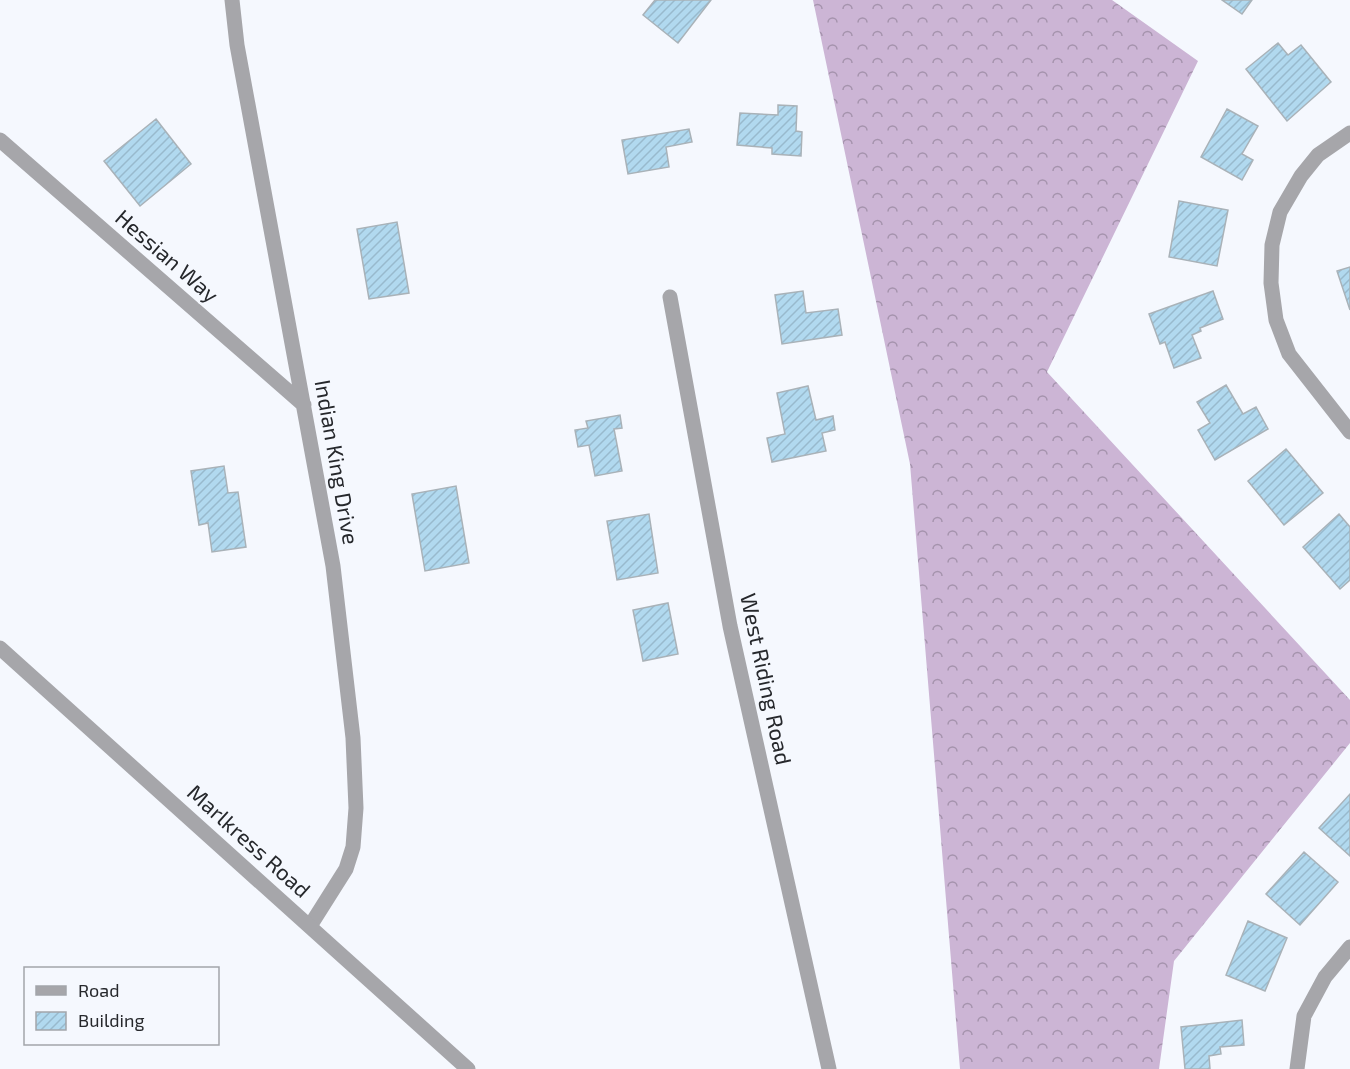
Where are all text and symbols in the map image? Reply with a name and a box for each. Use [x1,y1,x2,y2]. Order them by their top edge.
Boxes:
street label: Hessian Way [111,203,225,307]
street label: Indian King Drive [311,377,365,546]
street label: West Riding Road [736,591,798,767]
street label: Marlkress Road [183,778,316,902]
legend [24,967,219,1045]
text: Road [78,979,119,1001]
text: Building [78,1009,145,1031]

